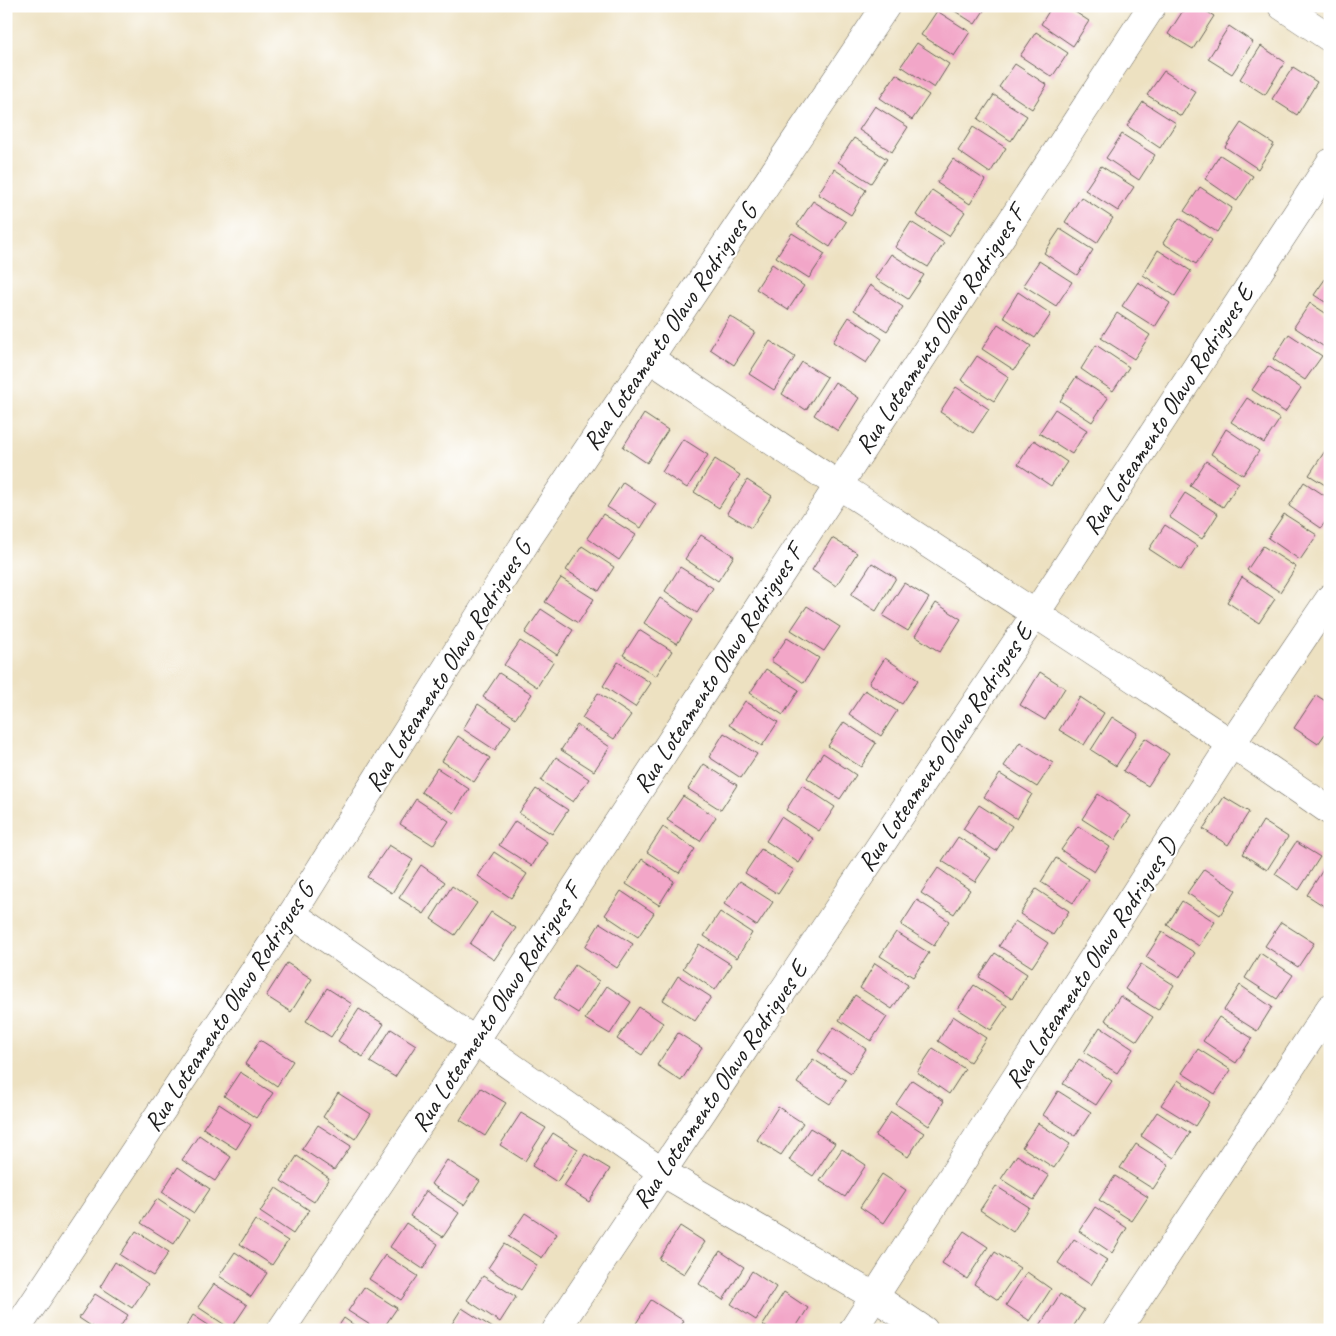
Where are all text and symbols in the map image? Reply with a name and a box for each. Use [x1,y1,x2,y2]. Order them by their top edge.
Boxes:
street label: Rua Loteamento Olavo Rodrigues G [576,195,766,456]
street label: Rua Loteamento Olavo Rodrigues F [848,195,1035,460]
street label: Rua Loteamento Olavo Rodrigues E [1075,277,1262,541]
street label: Rua Loteamento Olavo Rodrigues G [358,532,540,797]
street label: Rua Loteamento Olavo Rodrigues F [626,534,813,799]
street label: Rua Loteamento Olavo Rodrigues E [850,616,1041,878]
street label: Rua Loteamento Olavo Rodrigues D [998,830,1185,1094]
street label: Rua Loteamento Olavo Rodrigues F [404,873,591,1138]
street label: Rua Loteamento Olavo Rodrigues G [137,874,323,1137]
street label: Rua Loteamento Olavo Rodrigues E [625,953,816,1215]

